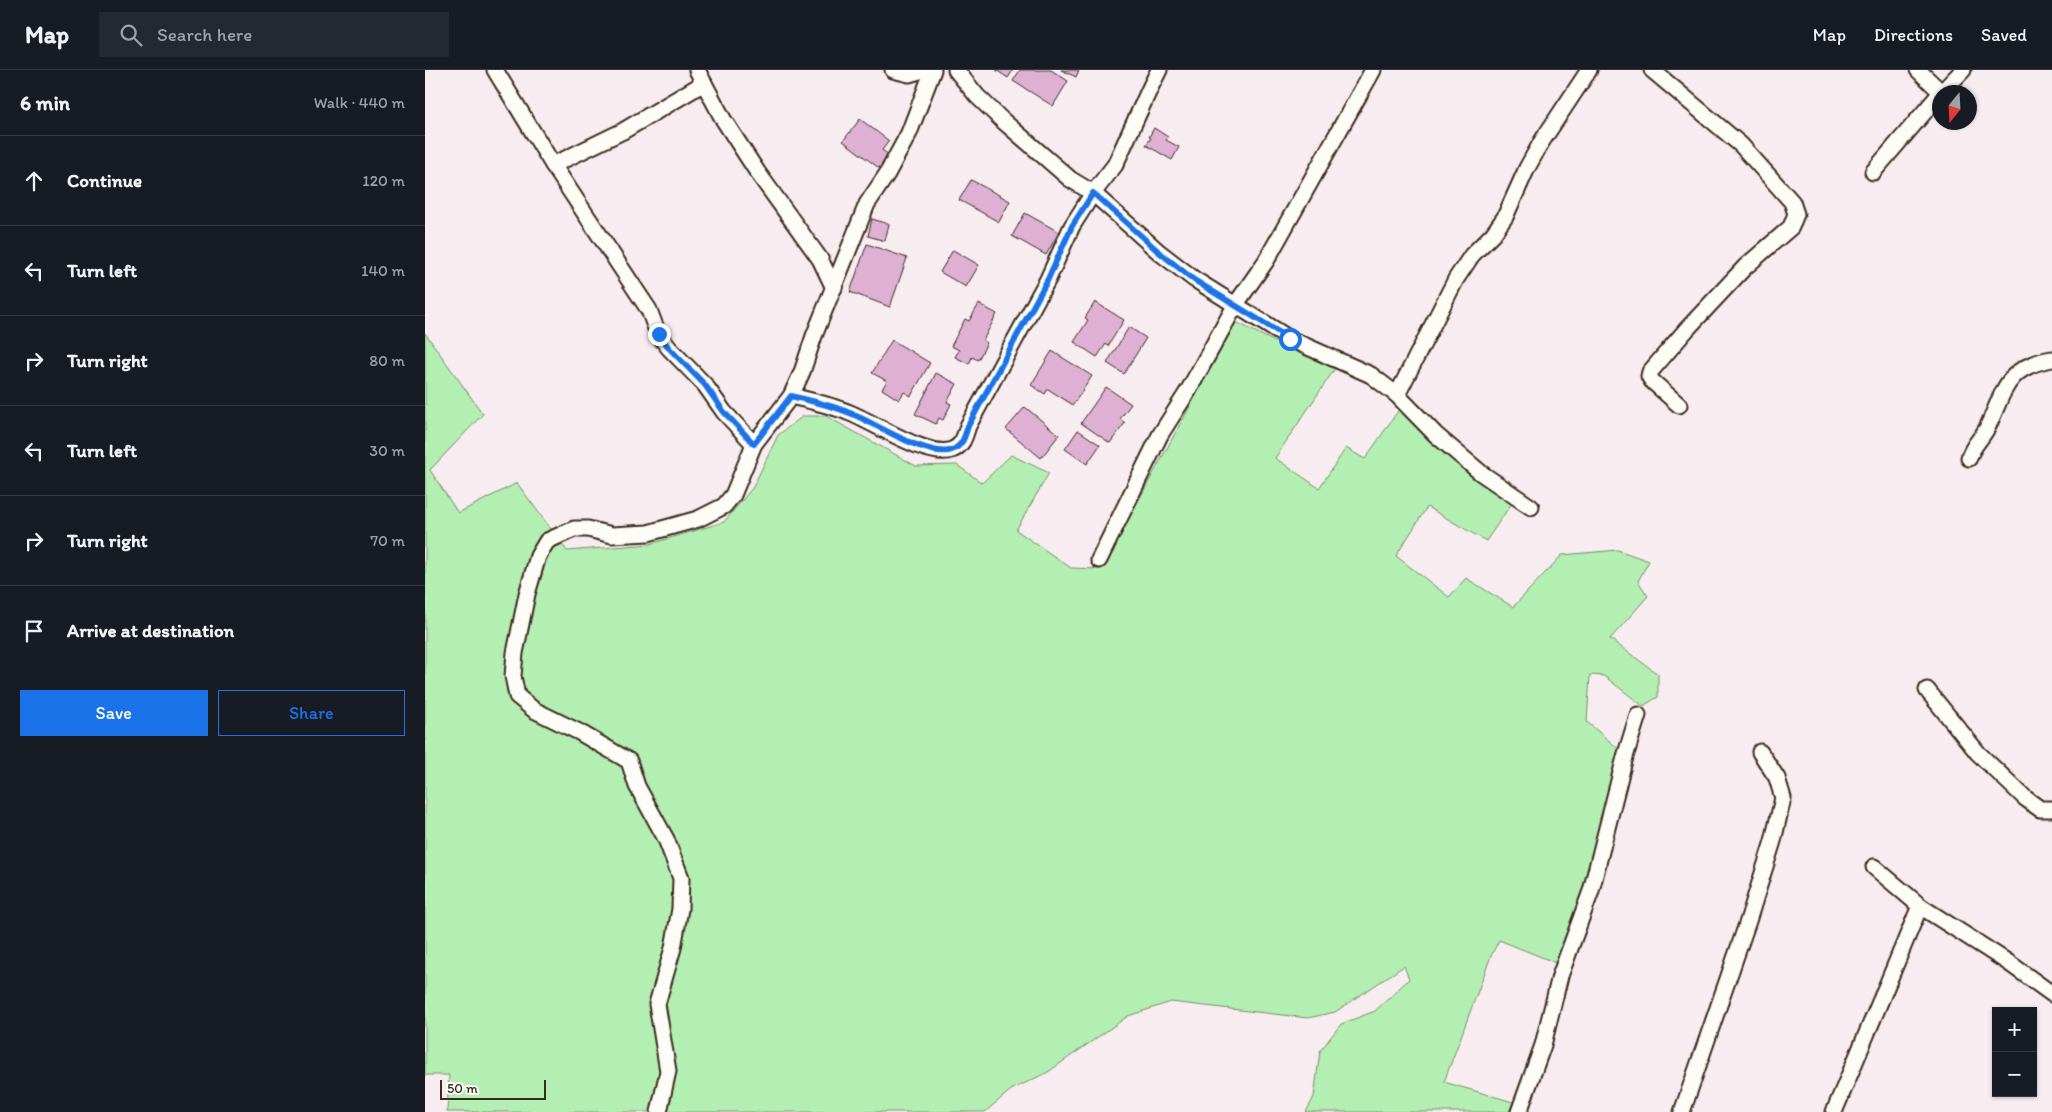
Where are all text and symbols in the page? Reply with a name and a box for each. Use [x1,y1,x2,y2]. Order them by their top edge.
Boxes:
search box [99,12,449,57]
text: Map [25,20,69,49]
icon: search [117,21,145,49]
text: Search here [157,23,252,46]
text: Map [1813,24,1846,46]
text: Directions [1874,24,1953,46]
text: Saved [1981,24,2027,46]
north arrow [1932,85,1977,130]
text: 6 min [20,90,70,115]
text: Walk · 440 m [314,93,405,112]
icon: ahead [20,167,48,195]
text: Continue [67,169,142,192]
text: 120 m [362,171,405,190]
icon: left [20,257,48,285]
text: Turn left [67,259,137,282]
text: 140 m [361,261,405,280]
route end [648,323,671,346]
route start [1279,328,1302,351]
icon: right [20,347,48,375]
text: Turn right [67,349,148,372]
text: 80 m [369,351,405,370]
icon: left [20,437,48,465]
text: Turn left [67,439,137,462]
text: 30 m [369,441,405,460]
icon: right [20,527,48,555]
text: Turn right [67,529,148,552]
text: 70 m [370,531,405,550]
icon: arrive [20,617,48,645]
text: Arrive at destination [67,619,234,642]
button: Save [20,690,208,736]
button: Share [218,690,405,736]
map controls [1992,1007,2037,1097]
button: + [1992,1007,2037,1052]
button: − [1992,1052,2037,1097]
scale bar [440,1077,546,1100]
text: 50 m [447,1080,478,1097]

